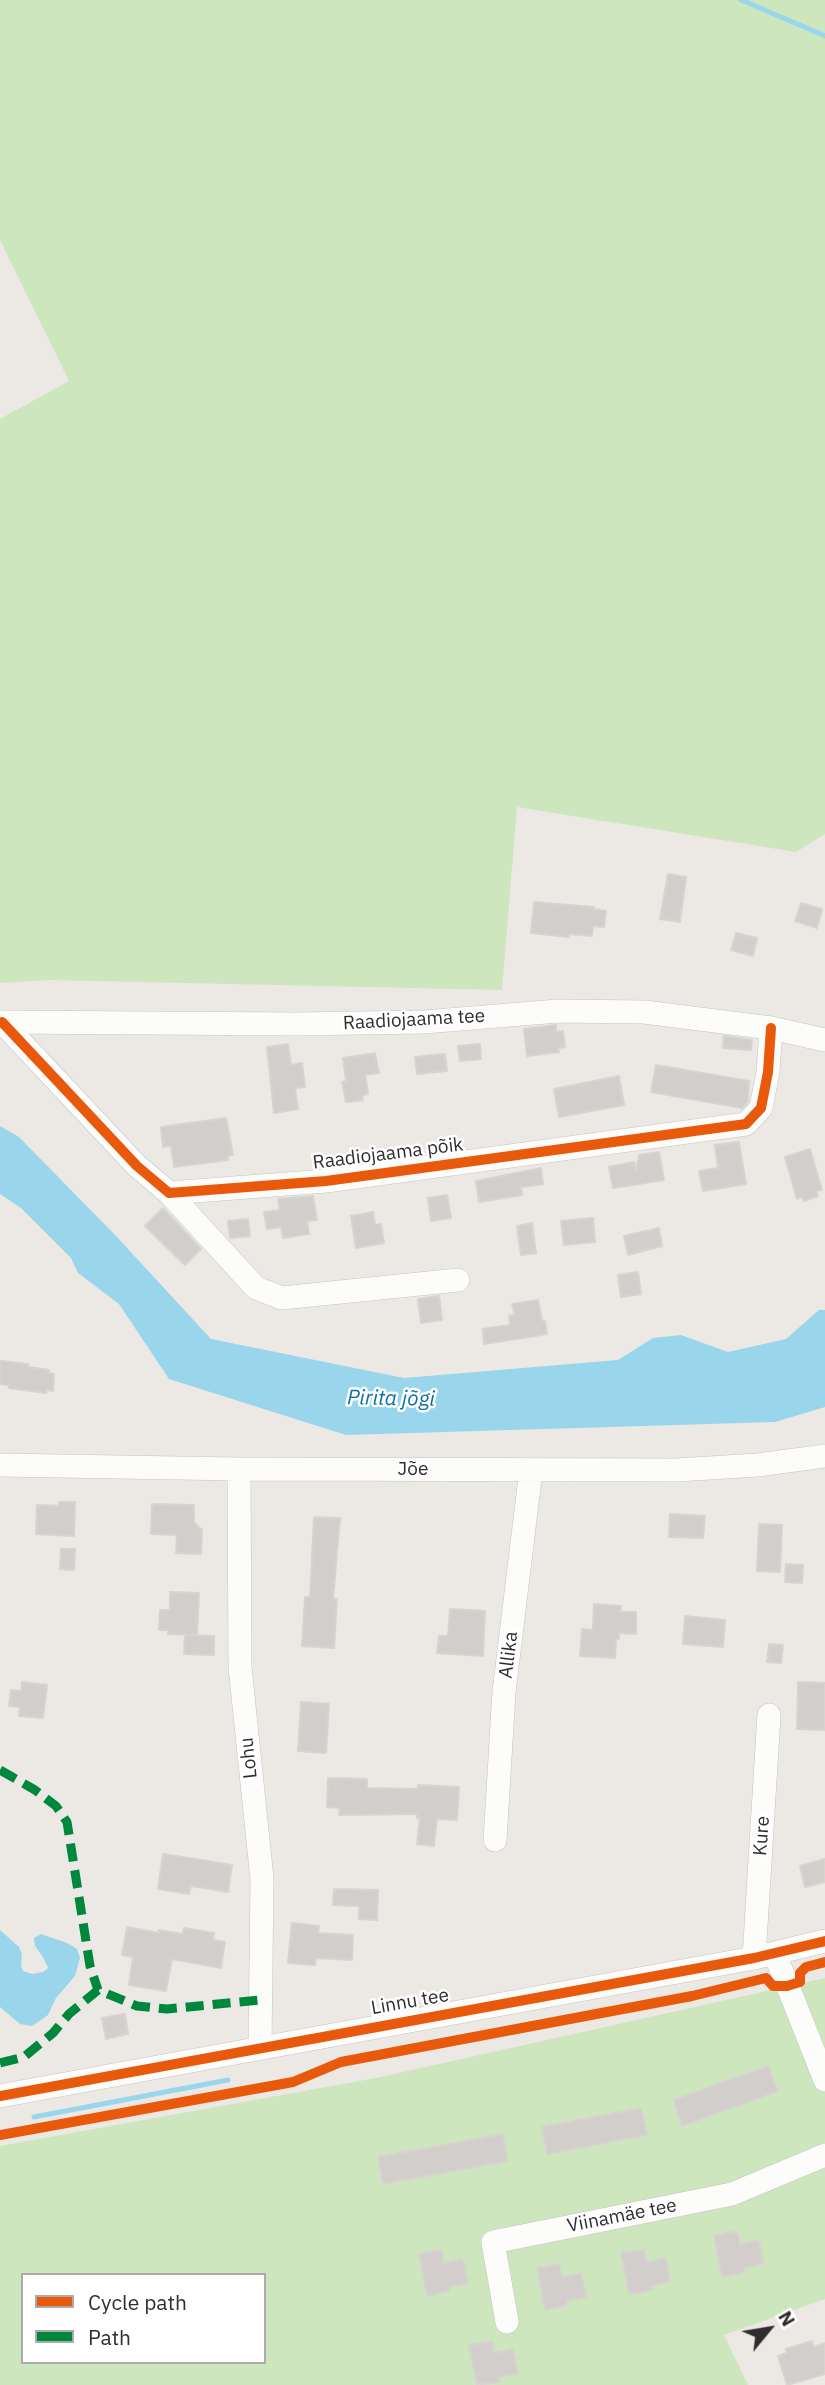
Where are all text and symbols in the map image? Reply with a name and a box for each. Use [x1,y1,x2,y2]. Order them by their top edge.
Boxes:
street label: Raadiojaama tee [342,1005,486,1035]
street label: Raadiojaama põik [311,1133,465,1175]
water label: Pirita jõgi [347,1386,435,1412]
street label: Jõe [398,1459,428,1481]
street label: Allika [495,1630,523,1680]
street label: Lohu [235,1736,263,1780]
street label: Kure [749,1815,775,1857]
street label: Linnu tee [369,1984,451,2020]
street label: Viinamäe tee [565,2194,679,2238]
legend [21,2273,266,2364]
text: Cycle path [88,2288,187,2316]
north arrow [734,2294,804,2364]
text: N [773,2307,801,2330]
text: Path [88,2323,131,2351]

